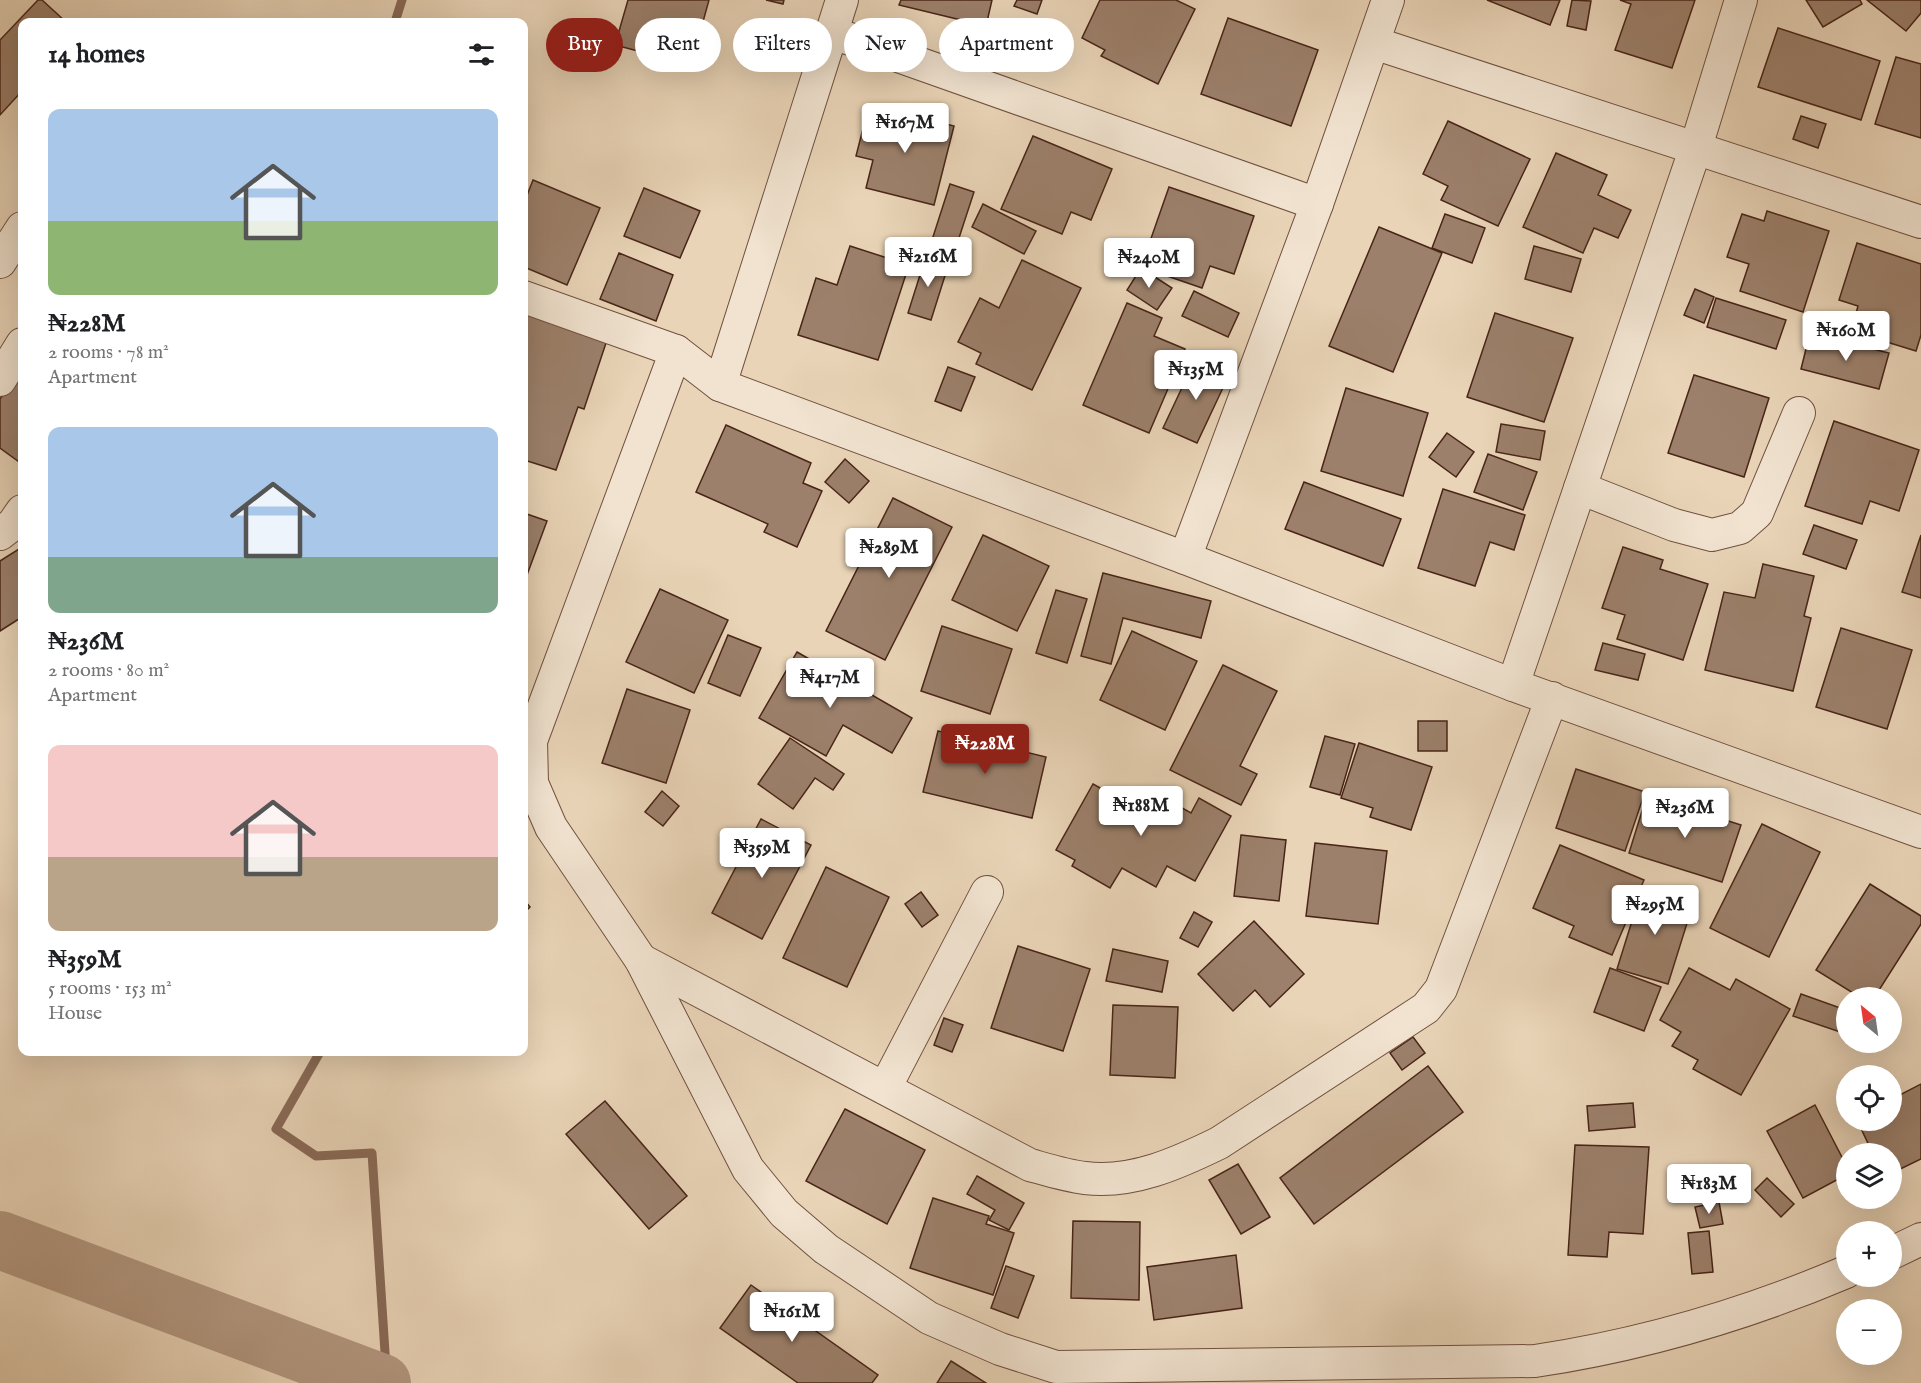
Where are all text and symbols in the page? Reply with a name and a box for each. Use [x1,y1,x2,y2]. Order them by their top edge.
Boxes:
chip: Buy [546,18,623,72]
chip: Rent [635,18,721,72]
chip: Filters [733,18,832,72]
chip: New [844,18,927,72]
chip: Apartment [939,18,1074,72]
text: 14 homes [48,38,145,71]
icon: filters [465,38,498,71]
pin: ₦167M [863,103,947,154]
text: ₦167M [876,110,934,135]
icon: home [219,148,327,256]
pin: ₦216M [886,237,970,288]
pin: ₦240M [1107,238,1191,289]
text: ₦216M [899,244,957,269]
text: ₦240M [1118,245,1180,270]
text: ₦228M [48,307,126,340]
pin: ₦160M [1804,311,1888,362]
text: ₦160M [1817,318,1875,343]
text: 2 rooms · 78 m² [48,340,169,365]
pin: ₦135M [1154,350,1238,401]
text: ₦135M [1168,357,1224,382]
text: Apartment [48,365,137,390]
icon: home [219,466,327,574]
pin: ₦289M [847,528,931,579]
text: ₦289M [859,535,919,560]
text: ₦236M [48,625,124,658]
text: 2 rooms · 80 m² [48,658,169,683]
pin: ₦417M [788,658,872,709]
text: ₦417M [800,665,860,690]
text: Apartment [48,683,137,708]
pin: ₦228M [943,724,1027,775]
text: ₦228M [955,731,1015,756]
icon: home [219,784,327,892]
pin: ₦188M [1099,786,1183,837]
pin: ₦236M [1643,788,1727,839]
text: ₦188M [1113,793,1169,818]
text: ₦236M [1656,795,1714,820]
pin: ₦359M [720,828,804,879]
text: ₦359M [734,835,790,860]
pin: ₦295M [1613,885,1697,936]
text: ₦295M [1626,892,1684,917]
text: ₦359M [48,943,122,976]
text: 5 rooms · 153 m² [48,976,172,1001]
north arrow [1836,987,1902,1053]
map controls [1836,987,1902,1365]
text: House [48,1001,102,1026]
button: locate [1836,1065,1902,1131]
button: layers [1836,1143,1902,1209]
pin: ₦183M [1667,1164,1751,1215]
text: ₦183M [1681,1171,1737,1196]
button: + [1836,1221,1902,1287]
pin: ₦161M [750,1292,834,1343]
text: ₦161M [764,1299,820,1324]
button: − [1836,1299,1902,1365]

